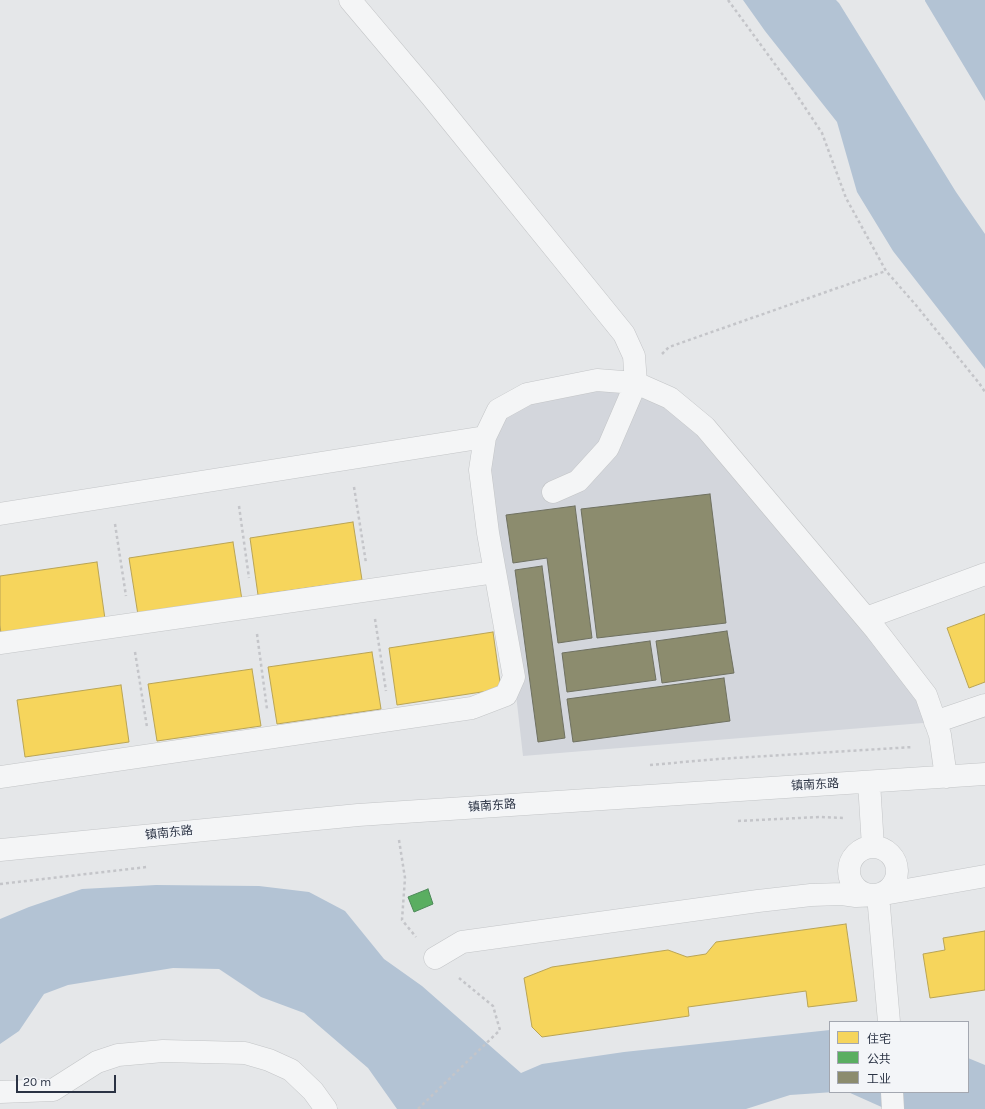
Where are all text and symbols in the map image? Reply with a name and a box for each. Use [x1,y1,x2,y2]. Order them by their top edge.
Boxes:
street label: 镇南东路 [791,777,839,793]
street label: 镇南东路 [468,797,516,815]
street label: 镇南东路 [144,823,194,843]
legend [829,1021,969,1093]
text: 住宅 [867,1032,891,1046]
text: 公共 [867,1052,891,1066]
scale bar [18,1067,118,1093]
text: 工业 [867,1072,891,1086]
text: 20 m [23,1075,51,1089]

